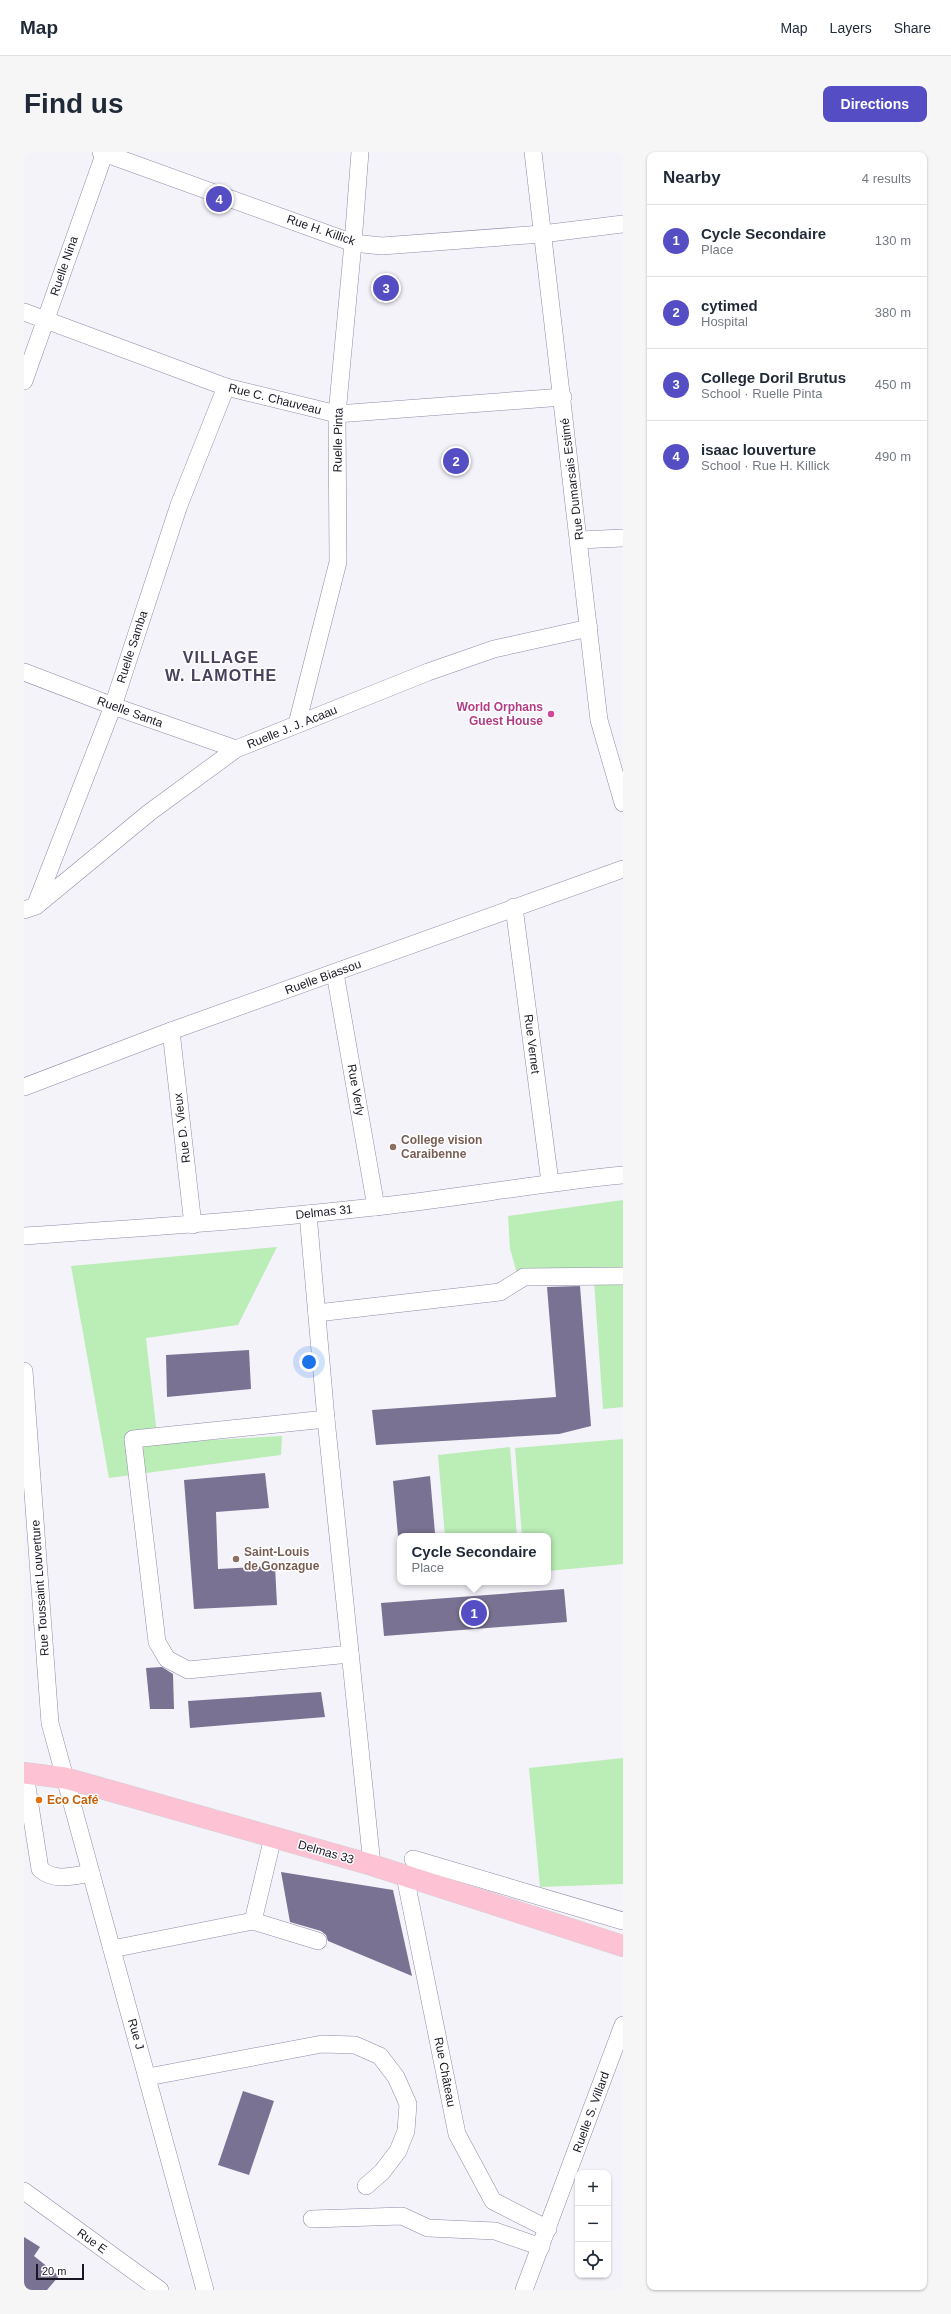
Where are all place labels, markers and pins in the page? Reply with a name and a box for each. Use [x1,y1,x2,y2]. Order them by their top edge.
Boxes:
pin: 4 [206,184,232,214]
pin: 3 [373,273,399,303]
pin: 2 [443,446,469,476]
place label: World Orphans Guest House [457,700,543,728]
marker: World Orphans Guest House [546,709,556,719]
place label: College vision Caraibenne [401,1133,482,1161]
marker: College vision Caraibenne [388,1142,398,1152]
place label: Saint-Louis de Gonzague [244,1545,320,1573]
marker: Saint-Louis de Gonzague [231,1554,241,1564]
pin: 1 [461,1598,487,1628]
place label: Eco Café [47,1793,99,1807]
marker: Eco Café [34,1795,44,1805]

